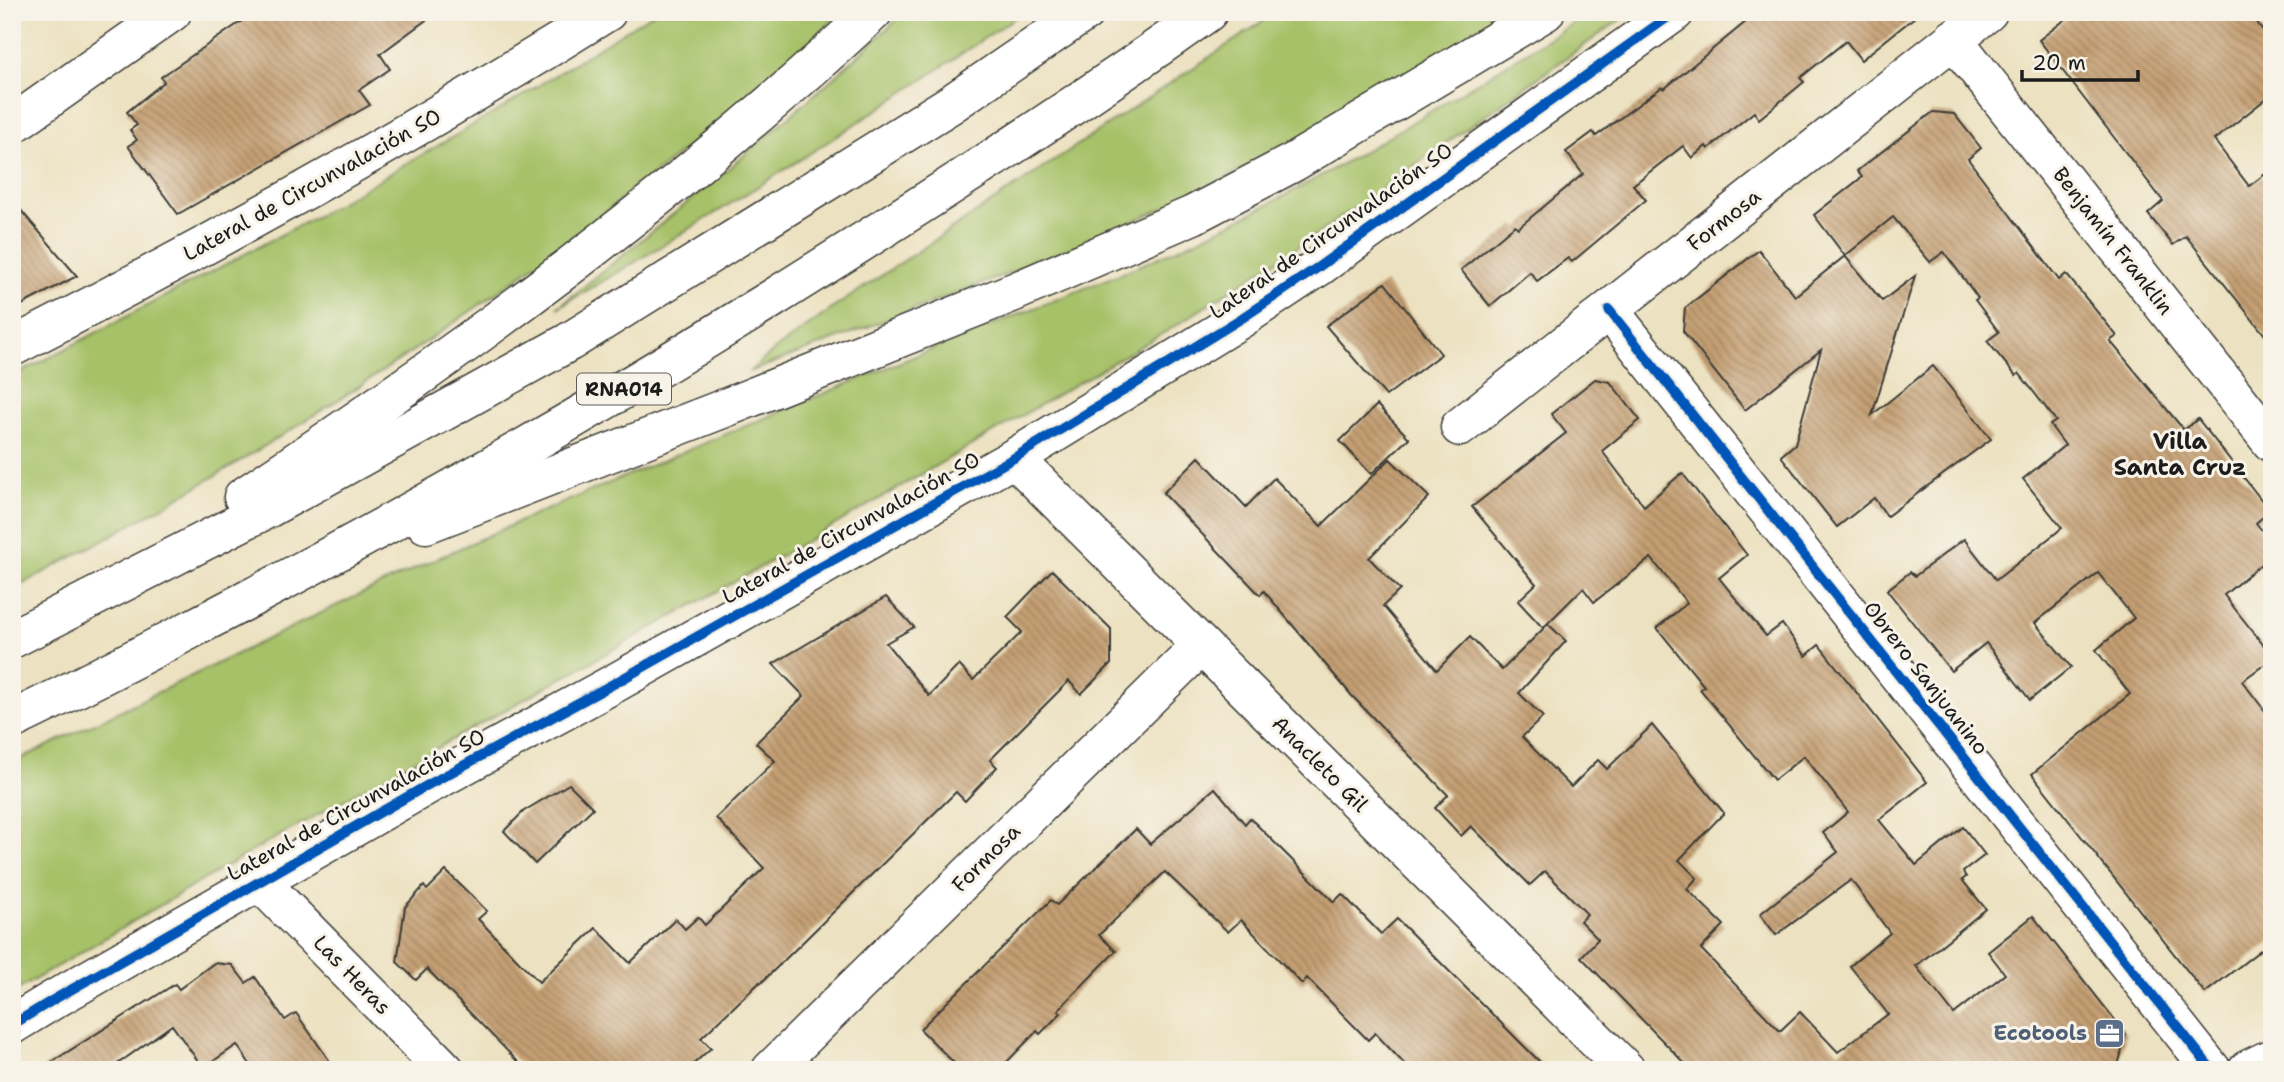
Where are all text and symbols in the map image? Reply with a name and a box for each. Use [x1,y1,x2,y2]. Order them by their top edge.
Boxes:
scale bar [2022,38,2137,82]
text: 20 m [2032,49,2086,77]
street label: Lateral de Circunvalación SO [178,102,446,268]
street label: Lateral de Circunvalación SO [1204,136,1458,326]
street label: Benjamín Franklin [2046,161,2180,321]
street label: Formosa [1681,182,1767,258]
road number: RNA014 [577,374,671,404]
district label: Villa Santa Cruz [2114,426,2246,482]
street label: Lateral de Circunvalación SO [717,445,985,611]
street label: Obrero Sanjuanino [1857,595,1995,761]
street label: Anacleto Gil [1266,710,1375,819]
street label: Lateral de Circunvalación SO [222,722,490,888]
street label: Formosa [946,818,1026,898]
street label: Las Heras [307,929,397,1021]
office icon: Ecotools [2093,1016,2127,1050]
place label: Ecotools [1993,1019,2087,1047]

